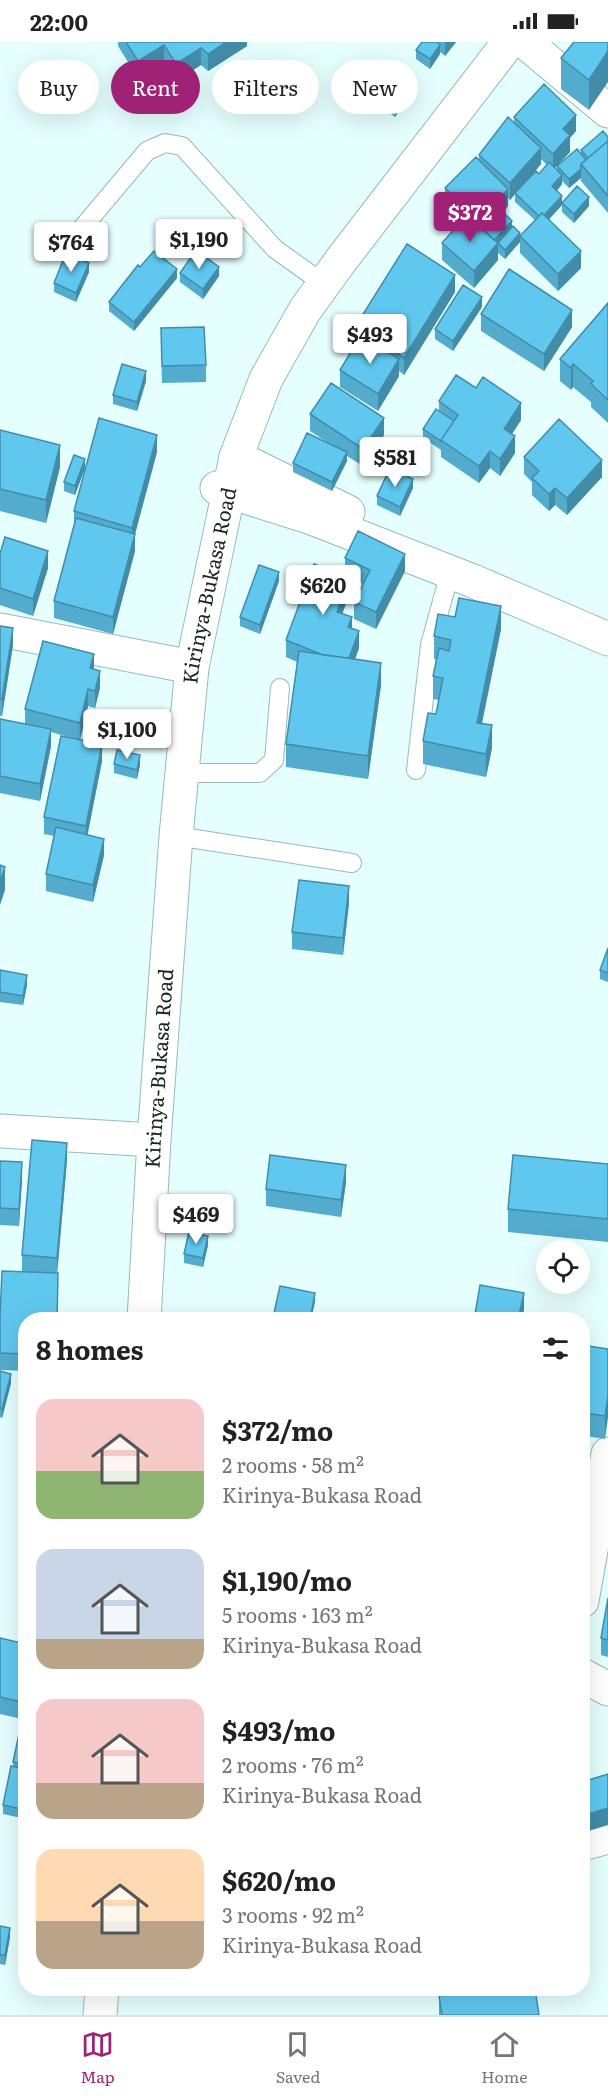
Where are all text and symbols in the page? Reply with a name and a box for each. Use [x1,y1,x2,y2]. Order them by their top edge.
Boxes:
text: 22:00 [30,5,88,38]
chip: Buy [18,60,99,114]
chip: Rent [111,60,200,114]
chip: Filters [212,60,319,114]
chip: New [331,60,418,114]
pin: $372 [434,192,506,243]
text: $372 [448,196,492,226]
pin: $1,190 [150,219,248,270]
pin: $764 [35,222,107,273]
text: $1,190 [170,223,228,253]
text: $764 [48,226,94,256]
pin: $493 [334,314,406,365]
text: $493 [347,318,393,348]
pin: $581 [359,437,431,488]
text: $581 [374,441,416,471]
street label: Kirinya-Bukasa Road [173,484,242,685]
pin: $620 [287,565,359,616]
text: $620 [300,569,346,599]
pin: $1,100 [78,709,176,760]
text: $1,100 [97,713,157,743]
street label: Kirinya-Bukasa Road [135,967,179,1169]
pin: $469 [160,1194,232,1245]
text: $469 [172,1198,220,1228]
map controls [536,1240,590,1294]
button: locate [536,1240,590,1294]
text: 8 homes [36,1329,144,1368]
icon: filters [539,1332,572,1365]
text: $372/mo [222,1410,333,1449]
icon: home [84,1423,156,1495]
text: 2 rooms · 58 m² [222,1449,364,1479]
text: Kirinya-Bukasa Road [222,1479,422,1509]
text: $1,190/mo [222,1560,352,1599]
icon: home [84,1573,156,1645]
text: 5 rooms · 163 m² [222,1599,373,1629]
text: Kirinya-Bukasa Road [222,1629,422,1659]
text: $493/mo [222,1710,336,1749]
icon: home [84,1723,156,1795]
text: 2 rooms · 76 m² [222,1749,364,1779]
text: Kirinya-Bukasa Road [222,1779,422,1809]
text: $620/mo [222,1860,336,1899]
icon: home [84,1873,156,1945]
text: 3 rooms · 92 m² [222,1899,364,1929]
text: Kirinya-Bukasa Road [222,1929,422,1959]
tab: Map [81,2028,115,2088]
tab: Saved [276,2028,320,2088]
tab: Home [481,2028,527,2088]

